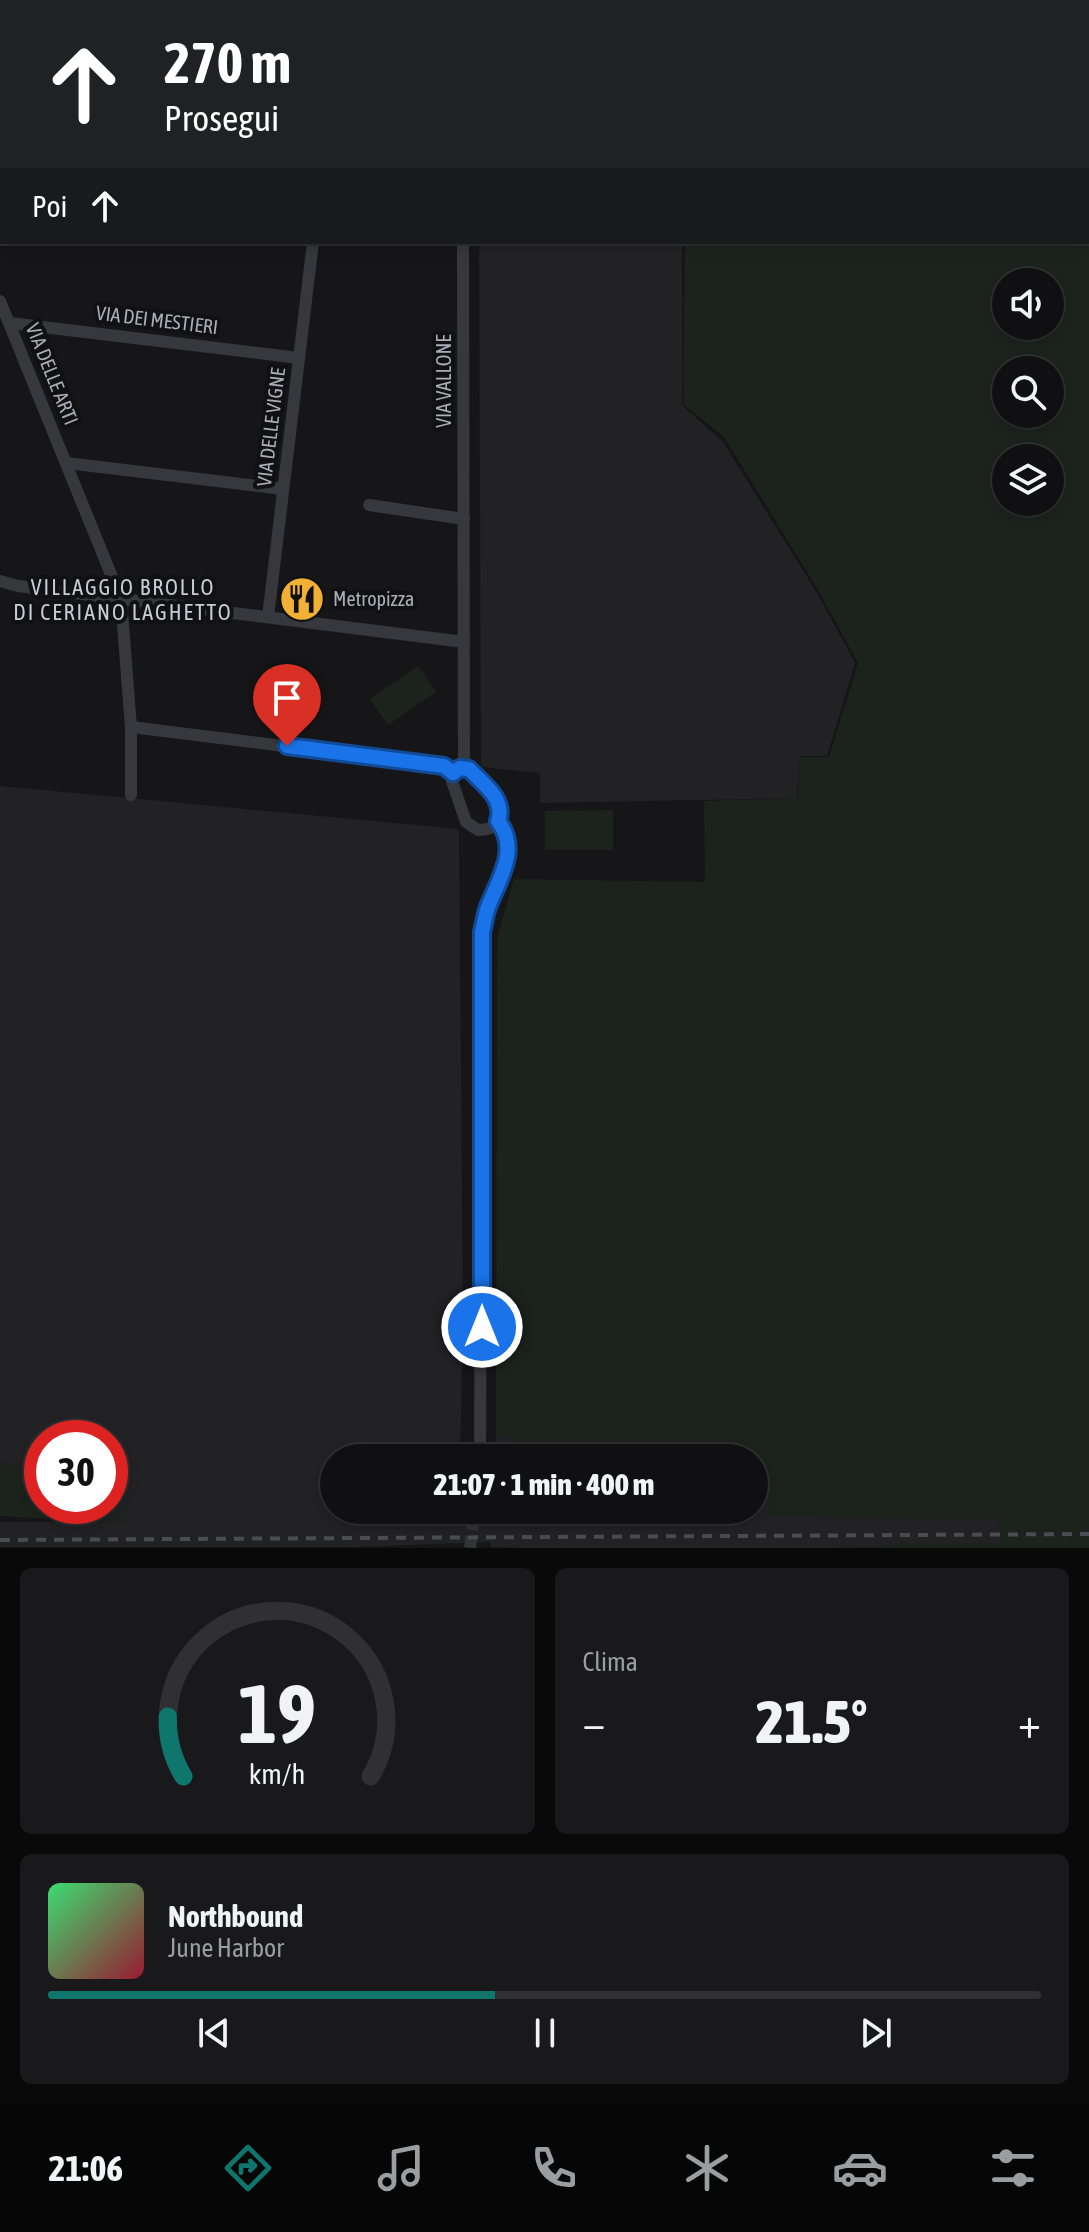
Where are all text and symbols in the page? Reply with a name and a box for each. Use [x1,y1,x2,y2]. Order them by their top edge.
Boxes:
text: 270 m [164,31,291,95]
icon: ahead [32,32,136,136]
text: Prosegui [164,97,279,139]
icon: ahead [83,184,127,228]
text: Poi [32,189,67,223]
map controls [992,268,1064,516]
button: sound [992,268,1064,340]
street label: VIA DEI MESTIERI [95,301,219,338]
street label: VIA DELLE ARTI [22,320,83,428]
street label: VIA VALLONE [432,334,455,428]
button: search [992,356,1064,428]
street label: VIA DELLE VIGNE [252,366,289,488]
button: layers [992,444,1064,516]
district label: VILLAGGIO BROLLO DI CERIANO LAGHETTO [13,574,233,625]
restaurant icon: Metropizza [278,575,326,623]
place label: Metropizza [333,587,414,610]
pin [253,664,321,746]
icon: arrive [265,676,309,720]
position arrow [440,1285,524,1369]
speed limit sign: 30 [24,1420,128,1524]
text: 21:07 · 1 min · 400 m [434,1467,654,1501]
text: Clima [583,1647,638,1677]
text: 19 [238,1665,316,1761]
text: 21.5° [756,1687,868,1756]
text: − [583,1697,605,1747]
text: + [1018,1697,1041,1747]
text: km/h [249,1757,306,1790]
text: Northbound [168,1899,303,1933]
text: June Harbor [168,1933,284,1963]
icon: previous [192,2011,236,2055]
icon: pause [523,2011,567,2055]
icon: next [854,2011,898,2055]
icon: directions [220,2140,276,2196]
icon: music [373,2140,429,2196]
icon: phone [526,2140,582,2196]
icon: climate [679,2140,735,2196]
icon: car [832,2140,888,2196]
icon: filters [985,2140,1041,2196]
text: 21:06 [48,2147,123,2189]

